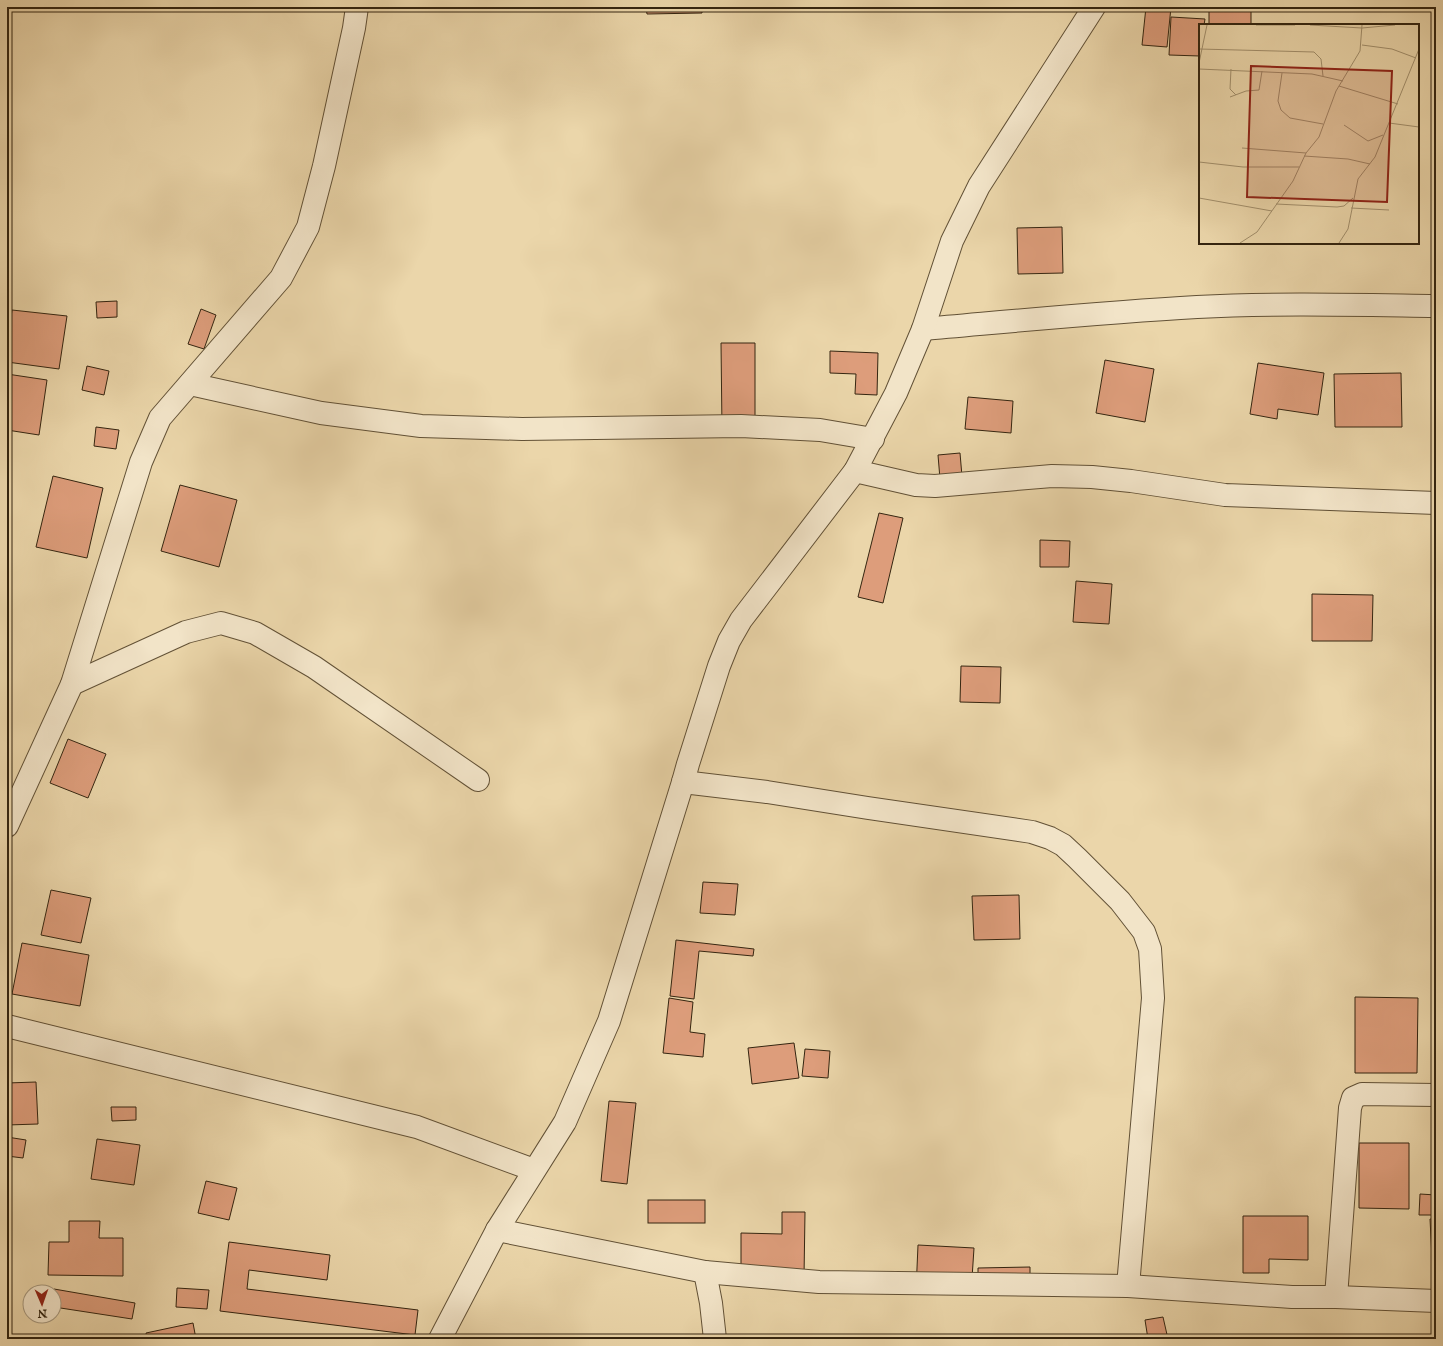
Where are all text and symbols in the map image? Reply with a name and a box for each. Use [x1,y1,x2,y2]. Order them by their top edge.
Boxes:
inset map [1199,24,1419,244]
north arrow [22,1284,62,1324]
text: N [37,1306,48,1320]

